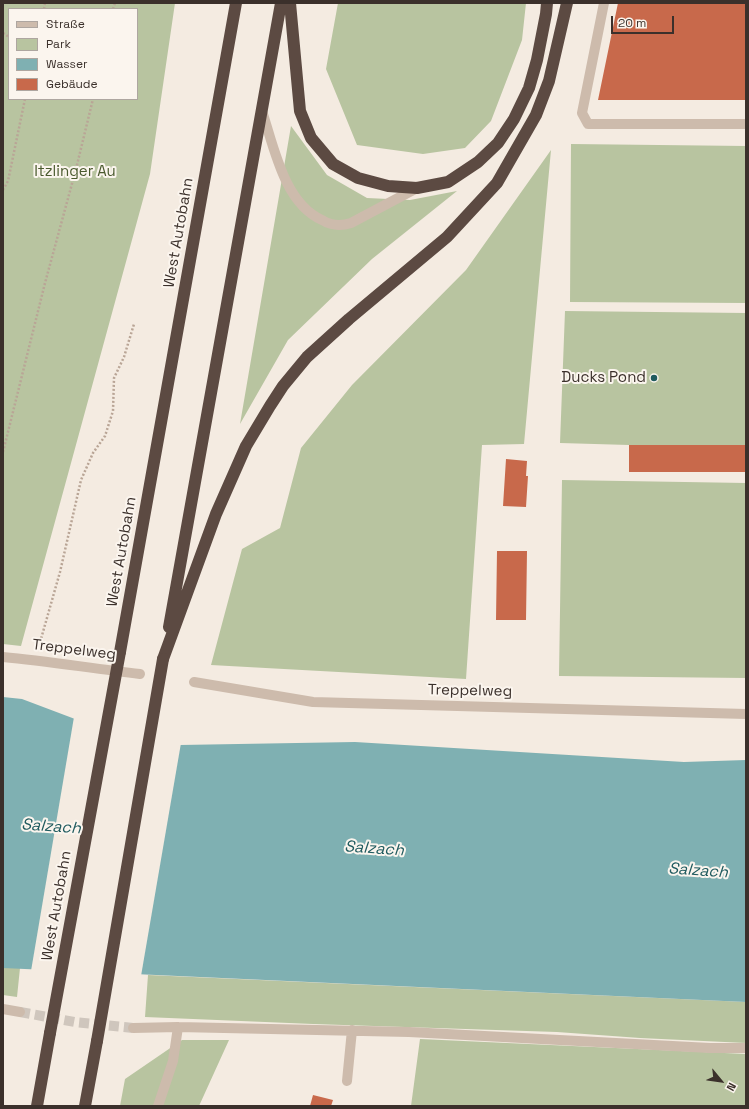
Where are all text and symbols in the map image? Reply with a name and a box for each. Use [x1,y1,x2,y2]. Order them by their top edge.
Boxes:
legend [8,8,138,100]
scale bar [613,8,676,34]
text: 20 m [618,15,646,31]
text: Straße [46,16,85,32]
text: Park [46,36,71,52]
text: Wasser [46,56,88,72]
text: Gebäude [46,76,98,92]
park label: Itzlinger Au [34,163,116,181]
street label: West Autobahn [160,177,198,289]
place label: Ducks Pond [561,369,646,387]
marker: Ducks Pond [649,373,659,383]
street label: West Autobahn [103,496,141,608]
street label: Treppelweg [31,636,117,664]
street label: Treppelweg [428,681,512,701]
water label: Salzach [21,815,81,839]
water label: Salzach [344,837,404,861]
street label: West Autobahn [38,850,76,962]
water label: Salzach [668,859,728,883]
north arrow [701,1061,741,1101]
text: N [724,1080,739,1093]

